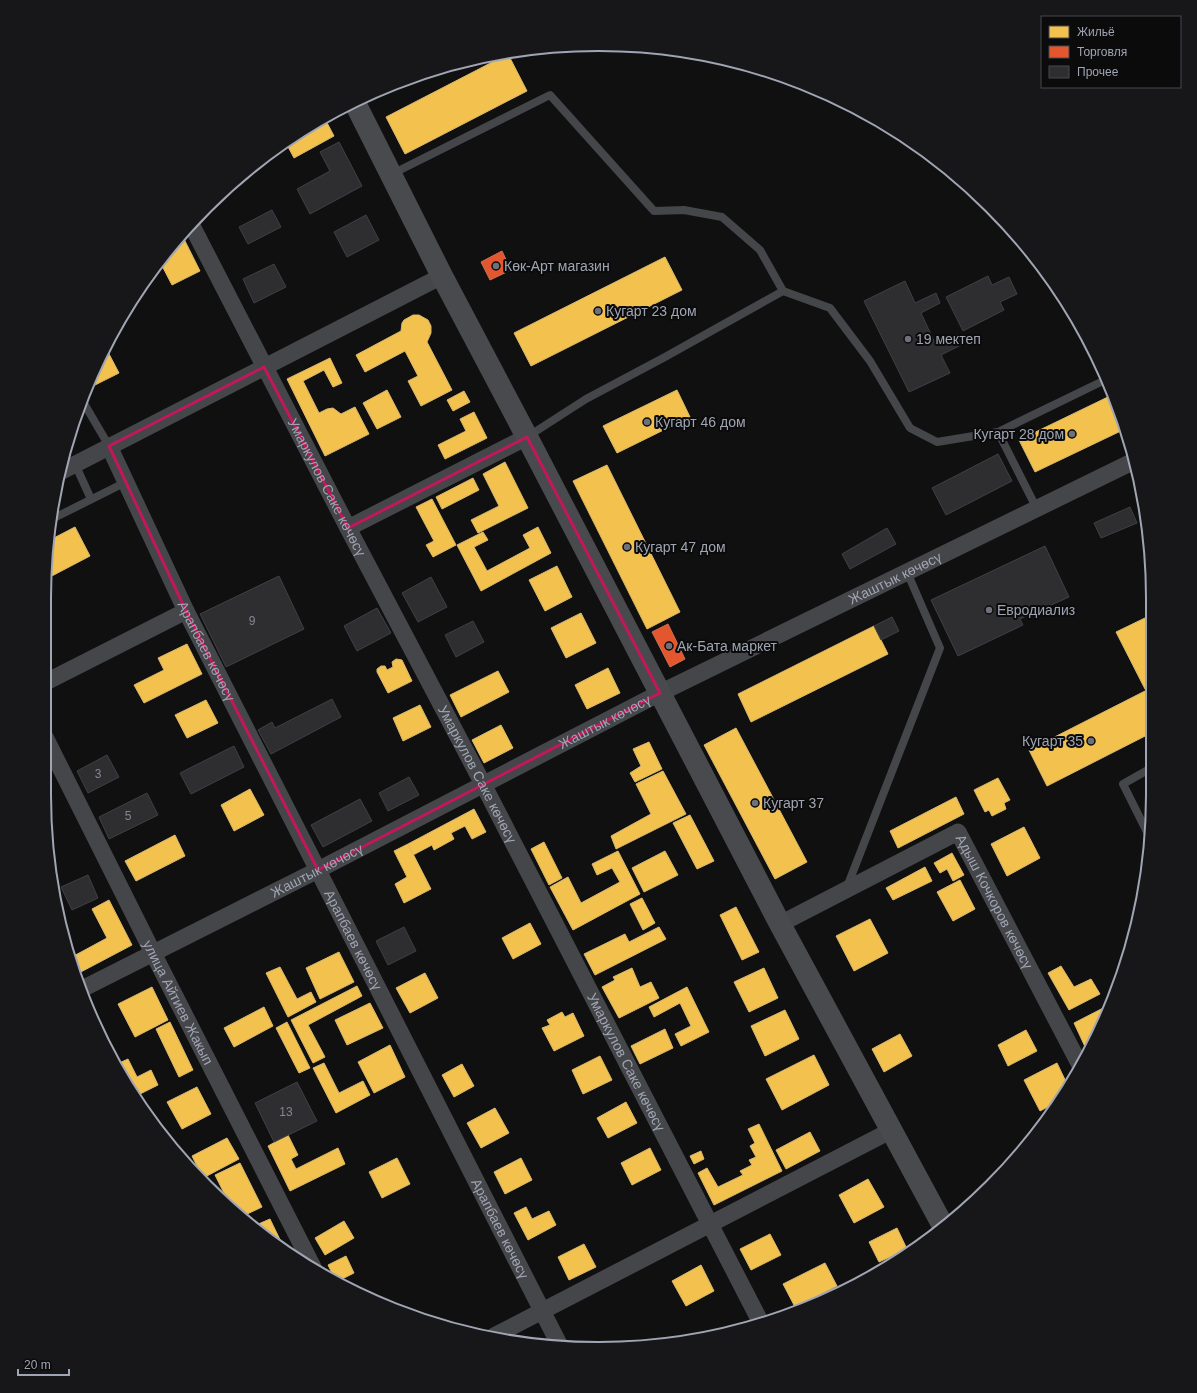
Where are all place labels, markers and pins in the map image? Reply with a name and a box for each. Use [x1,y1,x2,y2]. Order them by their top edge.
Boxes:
place label: Көк-Арт магазин [504,258,610,274]
marker: Көк-Арт магазин [491,261,501,271]
place label: Кугарт 23 дом [606,303,697,319]
marker: Кугарт 23 дом [593,306,603,316]
place label: 19 мектеп [916,331,981,347]
marker: 19 мектеп [903,334,913,344]
place label: Кугарт 46 дом [655,414,746,430]
marker: Кугарт 46 дом [642,417,652,427]
place label: Кугарт 28 дом [973,426,1064,442]
marker: Кугарт 28 дом [1067,429,1077,439]
place label: Кугарт 47 дом [635,539,726,555]
marker: Кугарт 47 дом [622,542,632,552]
place label: Евродиализ [997,602,1075,618]
marker: Евродиализ [984,605,994,615]
place label: Ак-Бата маркет [677,638,778,654]
marker: Ак-Бата маркет [664,641,674,651]
place label: Кугарт 35 [1022,733,1083,749]
marker: Кугарт 35 [1086,736,1096,746]
place label: Кугарт 37 [763,795,824,811]
marker: Кугарт 37 [750,798,760,808]

